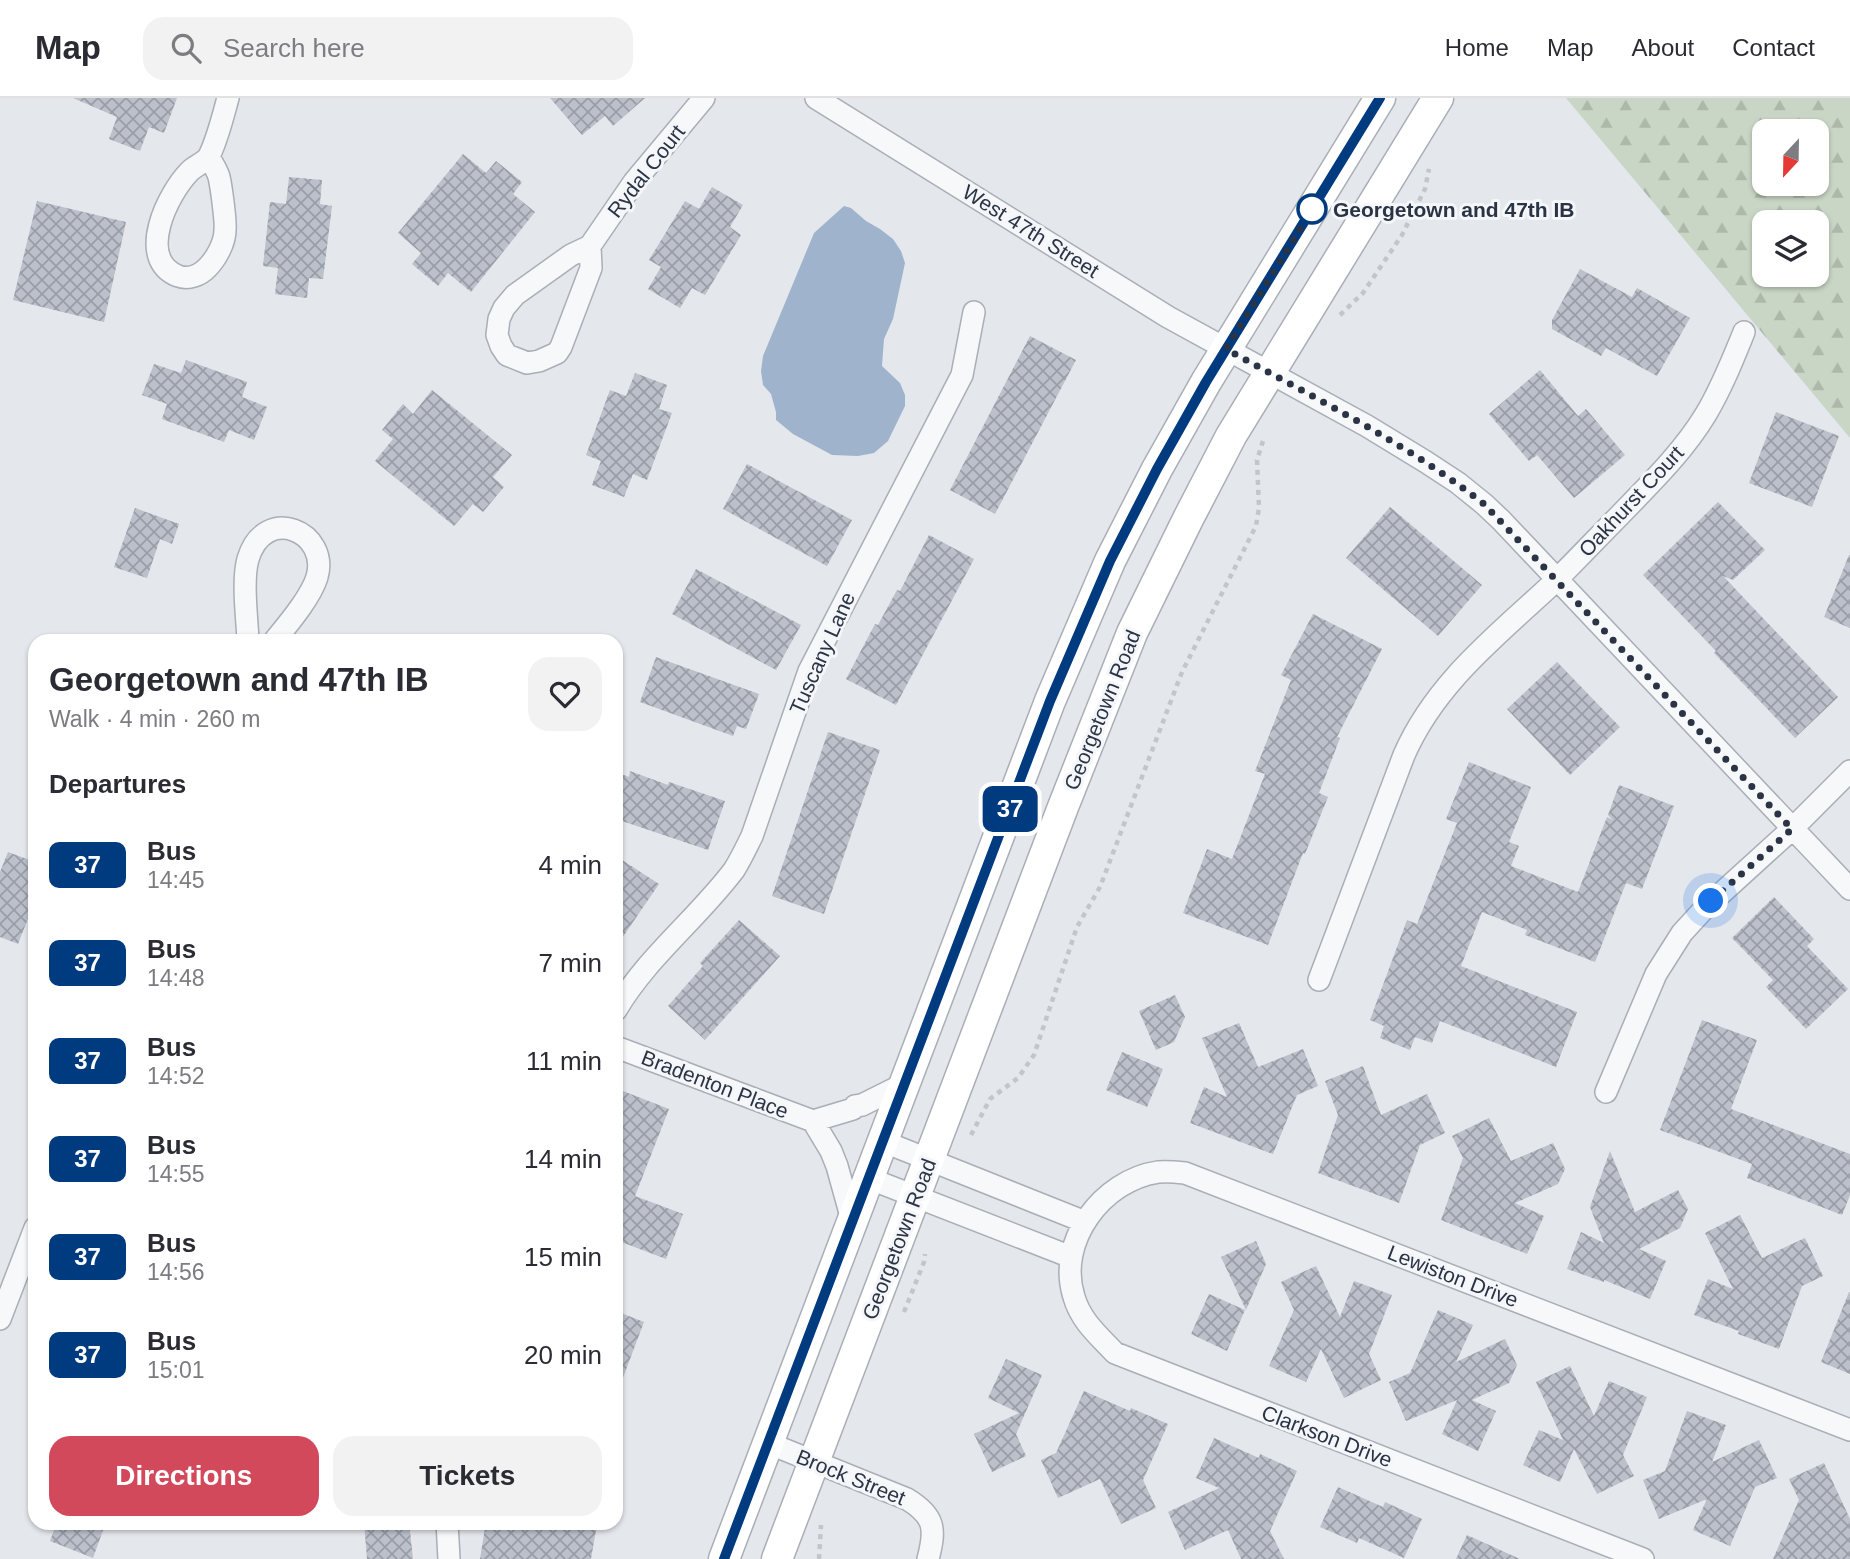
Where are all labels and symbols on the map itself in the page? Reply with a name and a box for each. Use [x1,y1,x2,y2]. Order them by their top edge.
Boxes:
north arrow [1752,119,1829,196]
street label: Rydal Court [603,120,689,222]
street label: West 47th Street [959,180,1103,282]
marker: Georgetown and 47th IB [1297,194,1327,224]
place label: Georgetown and 47th IB [1333,198,1575,221]
street label: Oakhurst Court [1574,441,1688,561]
street label: Tuscany Lane [785,588,859,718]
street label: Georgetown Road [1059,627,1145,793]
line badge: 37 [978,786,1042,832]
your location [1693,883,1728,918]
street label: Bradenton Place [638,1045,792,1123]
street label: Georgetown Road [858,1155,940,1323]
street label: Lewiston Drive [1385,1241,1521,1311]
street label: Clarkson Drive [1259,1401,1395,1471]
street label: Brock Street [793,1445,909,1509]

